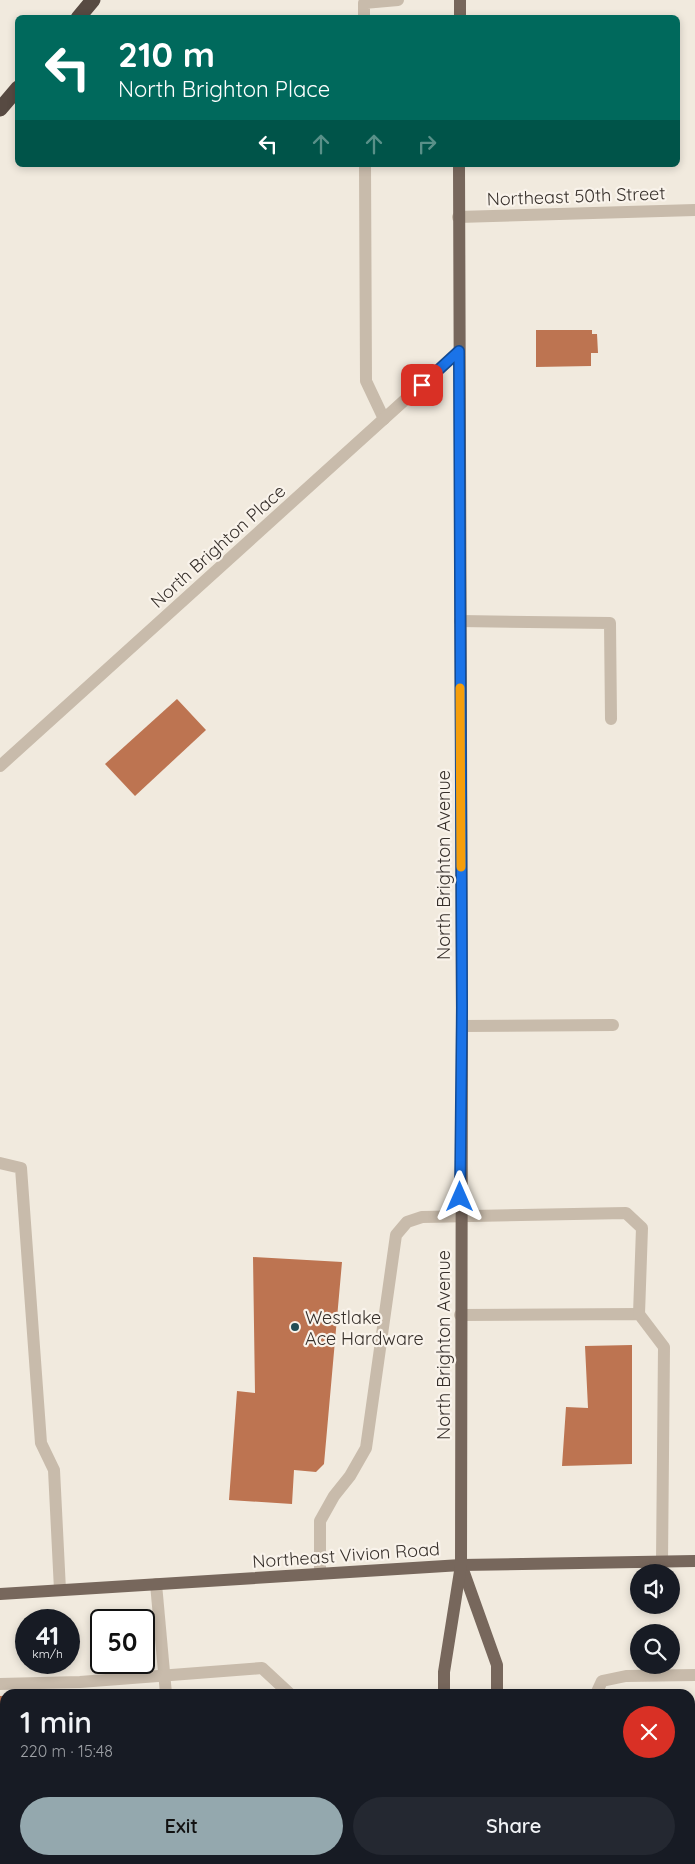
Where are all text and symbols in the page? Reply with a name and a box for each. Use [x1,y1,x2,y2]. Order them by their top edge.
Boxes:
text: 210 m [118,32,215,76]
icon: left [35,35,100,100]
text: North Brighton Place [118,75,330,103]
icon: left [254,130,282,158]
icon: ahead [307,130,335,158]
icon: ahead [360,130,388,158]
icon: right [413,130,441,158]
street label: Northeast 50th Street [486,181,666,211]
pin [401,364,443,406]
icon: arrive [408,371,436,399]
street label: North Brighton Place [146,479,290,613]
street label: North Brighton Avenue [432,770,455,960]
position arrow [433,1170,485,1222]
street label: North Brighton Avenue [432,1250,455,1440]
place label: Westlake Ace Hardware [305,1306,424,1350]
marker: Westlake Ace Hardware [289,1321,301,1333]
street label: Northeast Vivion Road [251,1537,441,1573]
map controls [630,1564,680,1674]
button: sound [630,1564,680,1614]
speed limit sign: 50 [90,1609,155,1674]
text: 41 [36,1620,59,1651]
button: search [630,1624,680,1674]
text: km/h [32,1646,63,1661]
text: 1 min [20,1703,92,1741]
button: close [623,1706,675,1758]
text: 220 m · 15:48 [20,1741,113,1761]
button: Exit [20,1797,343,1855]
button: Share [353,1797,675,1855]

